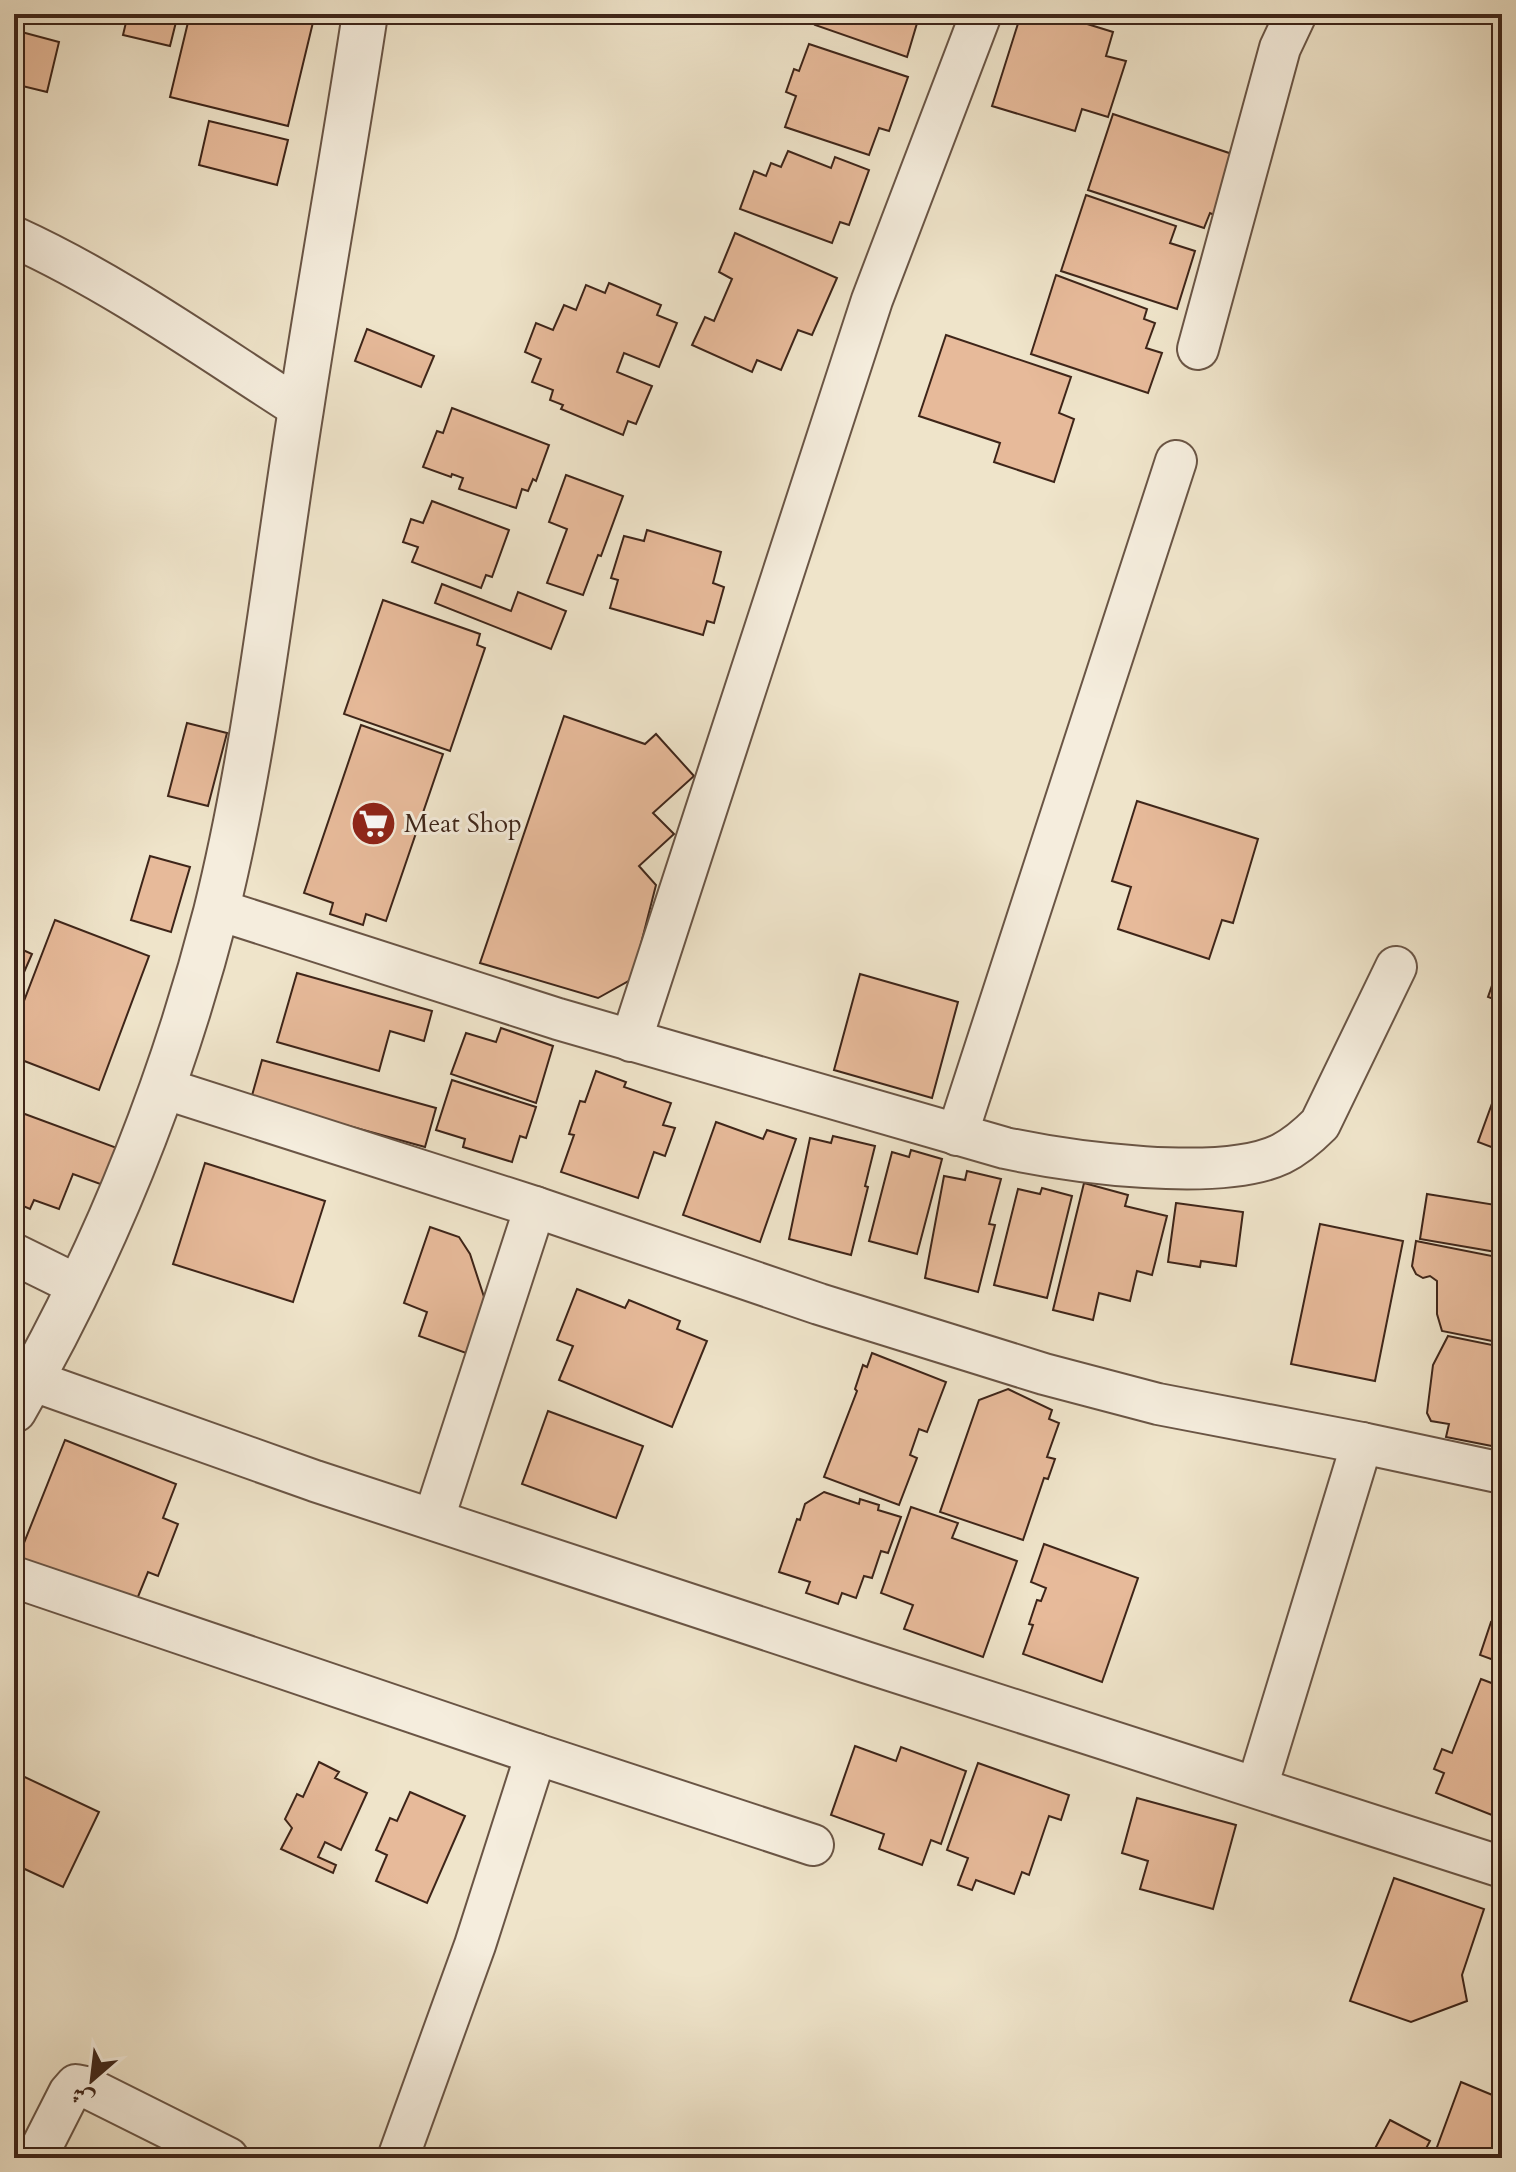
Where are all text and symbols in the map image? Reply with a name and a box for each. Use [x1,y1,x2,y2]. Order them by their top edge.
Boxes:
supermarket icon: Meat Shop [349,799,397,847]
place label: Meat Shop [404,806,522,841]
north arrow [52,2040,132,2120]
text: ش [66,2078,100,2115]

